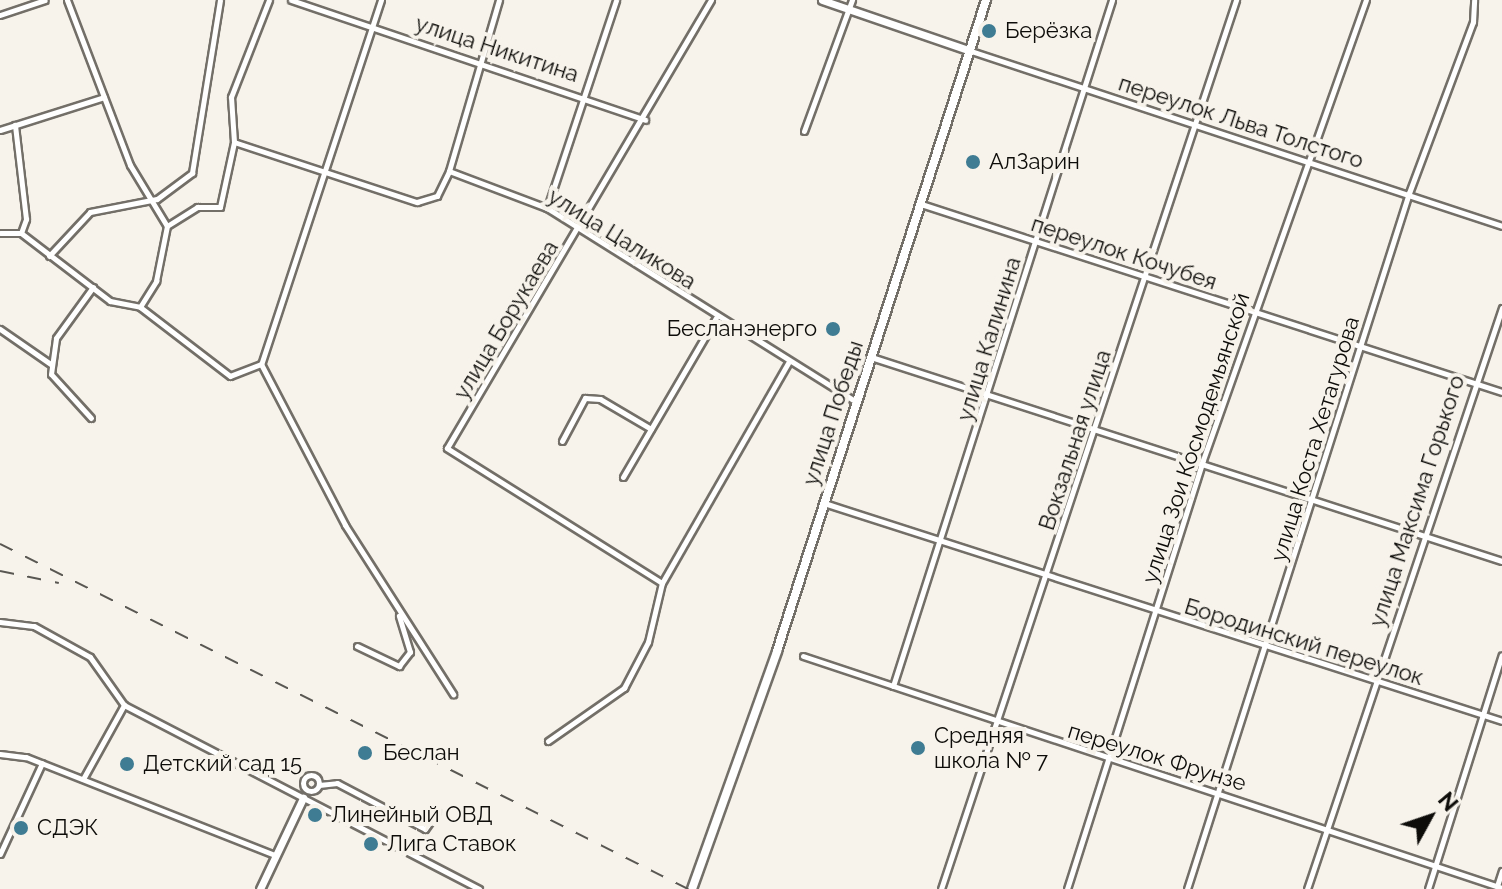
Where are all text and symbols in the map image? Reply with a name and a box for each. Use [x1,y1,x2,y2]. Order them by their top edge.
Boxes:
street label: улица Никитина [412,10,582,88]
place label: Берёзка [1005,18,1092,44]
marker: Берёзка [980,22,998,40]
street label: переулок Льва Толстого [1115,70,1367,174]
place label: АлЗарин [989,149,1080,175]
marker: АлЗарин [964,153,982,171]
street label: улица Цаликова [543,183,701,295]
street label: переулок Кочубея [1028,211,1220,295]
street label: улица Борукаева [448,236,564,404]
street label: улица Калинина [952,254,1026,424]
street label: улица Зои Космодемьянской [1137,290,1255,586]
street label: улица Коста Хетагурова [1265,313,1365,565]
place label: Бесланэнерго [667,316,817,342]
marker: Бесланэнерго [824,320,842,338]
street label: улица Победы [797,337,869,489]
street label: Вокзальная улица [1033,346,1117,534]
street label: улица Максима Горького [1364,372,1470,630]
street label: Бородинский переулок [1181,593,1427,691]
street label: переулок Фрунзе [1065,717,1249,797]
place label: Средняя школа № 7 [934,722,1048,774]
marker: Средняя школа № 7 [909,739,927,757]
place label: Беслан [383,740,460,766]
marker: Беслан [354,742,376,764]
place label: Детский сад 15 [143,751,302,777]
marker: Детский сад 15 [118,755,136,773]
north arrow [1390,777,1470,857]
text: N [1433,787,1464,816]
place label: Линейный ОВД [331,802,493,828]
marker: Линейный ОВД [306,806,324,824]
place label: СДЭК [37,815,98,841]
marker: СДЭК [12,819,30,837]
place label: Лига Ставок [387,831,516,857]
marker: Лига Ставок [362,835,380,853]

